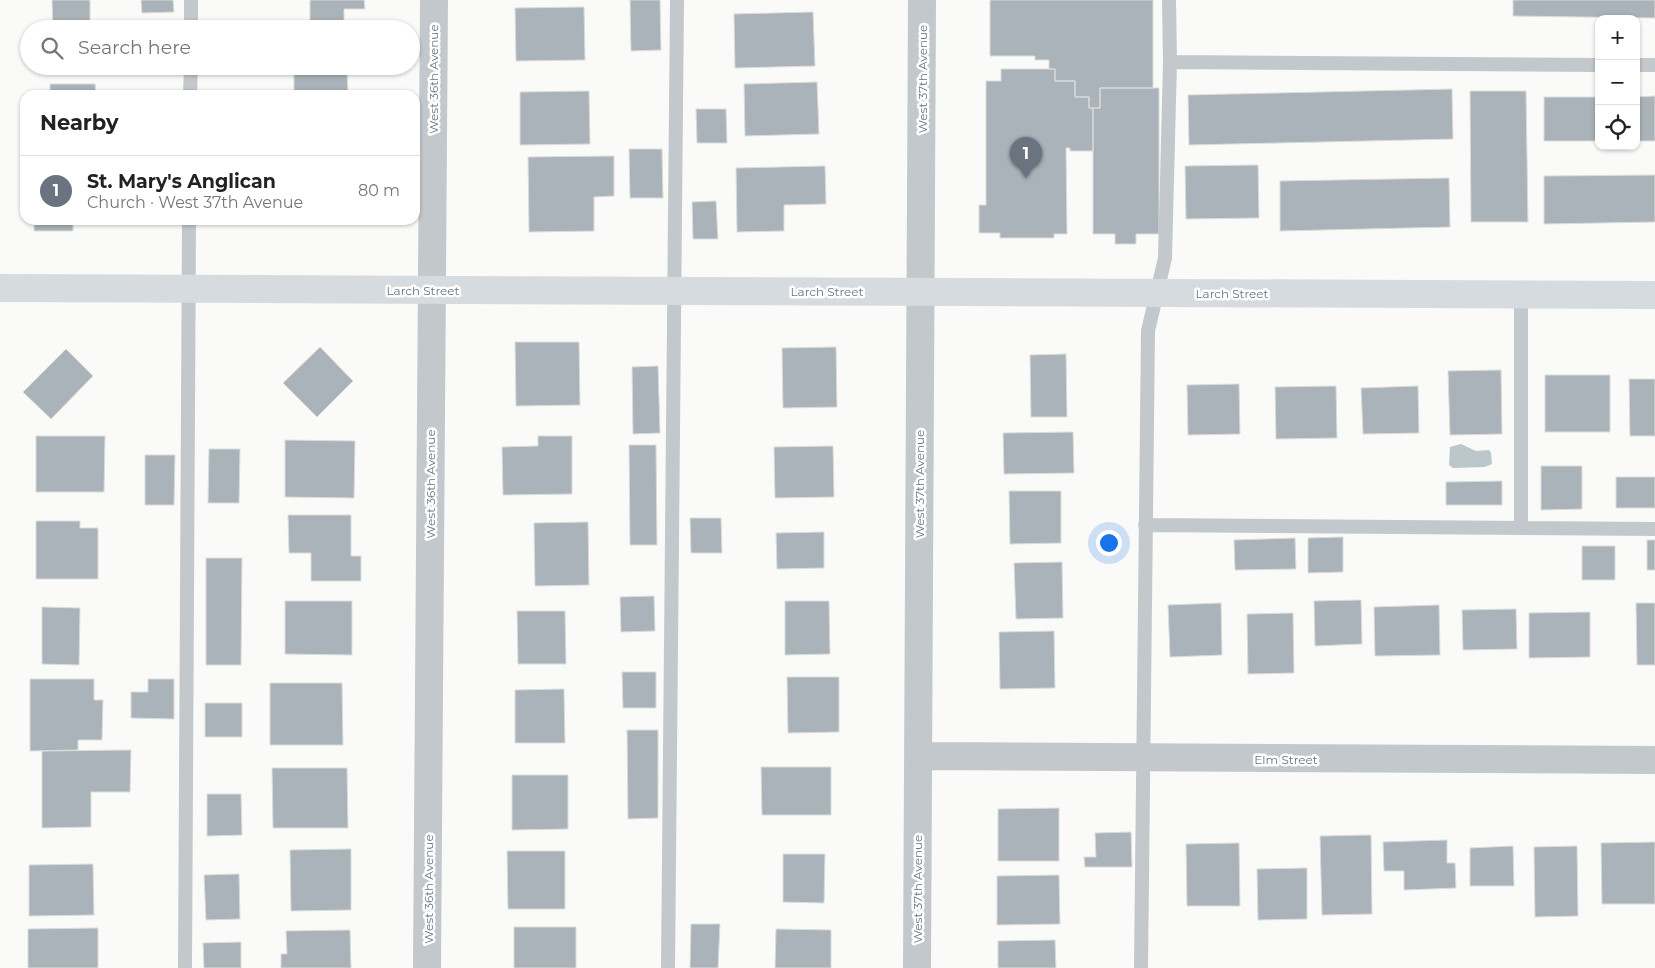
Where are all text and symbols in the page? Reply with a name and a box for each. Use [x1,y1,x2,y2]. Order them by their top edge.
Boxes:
map controls [1595,15,1640,150]
button: + [1595,15,1640,60]
search box [20,20,420,75]
street label: West 36th Avenue [426,24,441,134]
street label: West 37th Avenue [915,25,930,133]
icon: search [38,34,66,62]
text: Search here [78,36,191,59]
button: − [1595,60,1640,105]
button: locate [1595,105,1640,150]
text: Nearby [40,110,119,135]
pin: 1 [1010,137,1042,178]
text: St. Mary's Anglican [87,170,276,193]
text: 1 [53,181,59,200]
text: 80 m [358,181,400,200]
text: Church · West 37th Avenue [87,193,303,212]
street label: Larch Street [386,283,460,298]
street label: Larch Street [790,284,864,299]
street label: Larch Street [1195,286,1269,301]
street label: West 36th Avenue [423,429,438,539]
street label: West 37th Avenue [912,430,927,538]
your location [1096,530,1122,556]
street label: Elm Street [1254,752,1318,767]
street label: West 36th Avenue [421,834,436,944]
street label: West 37th Avenue [910,835,925,943]

